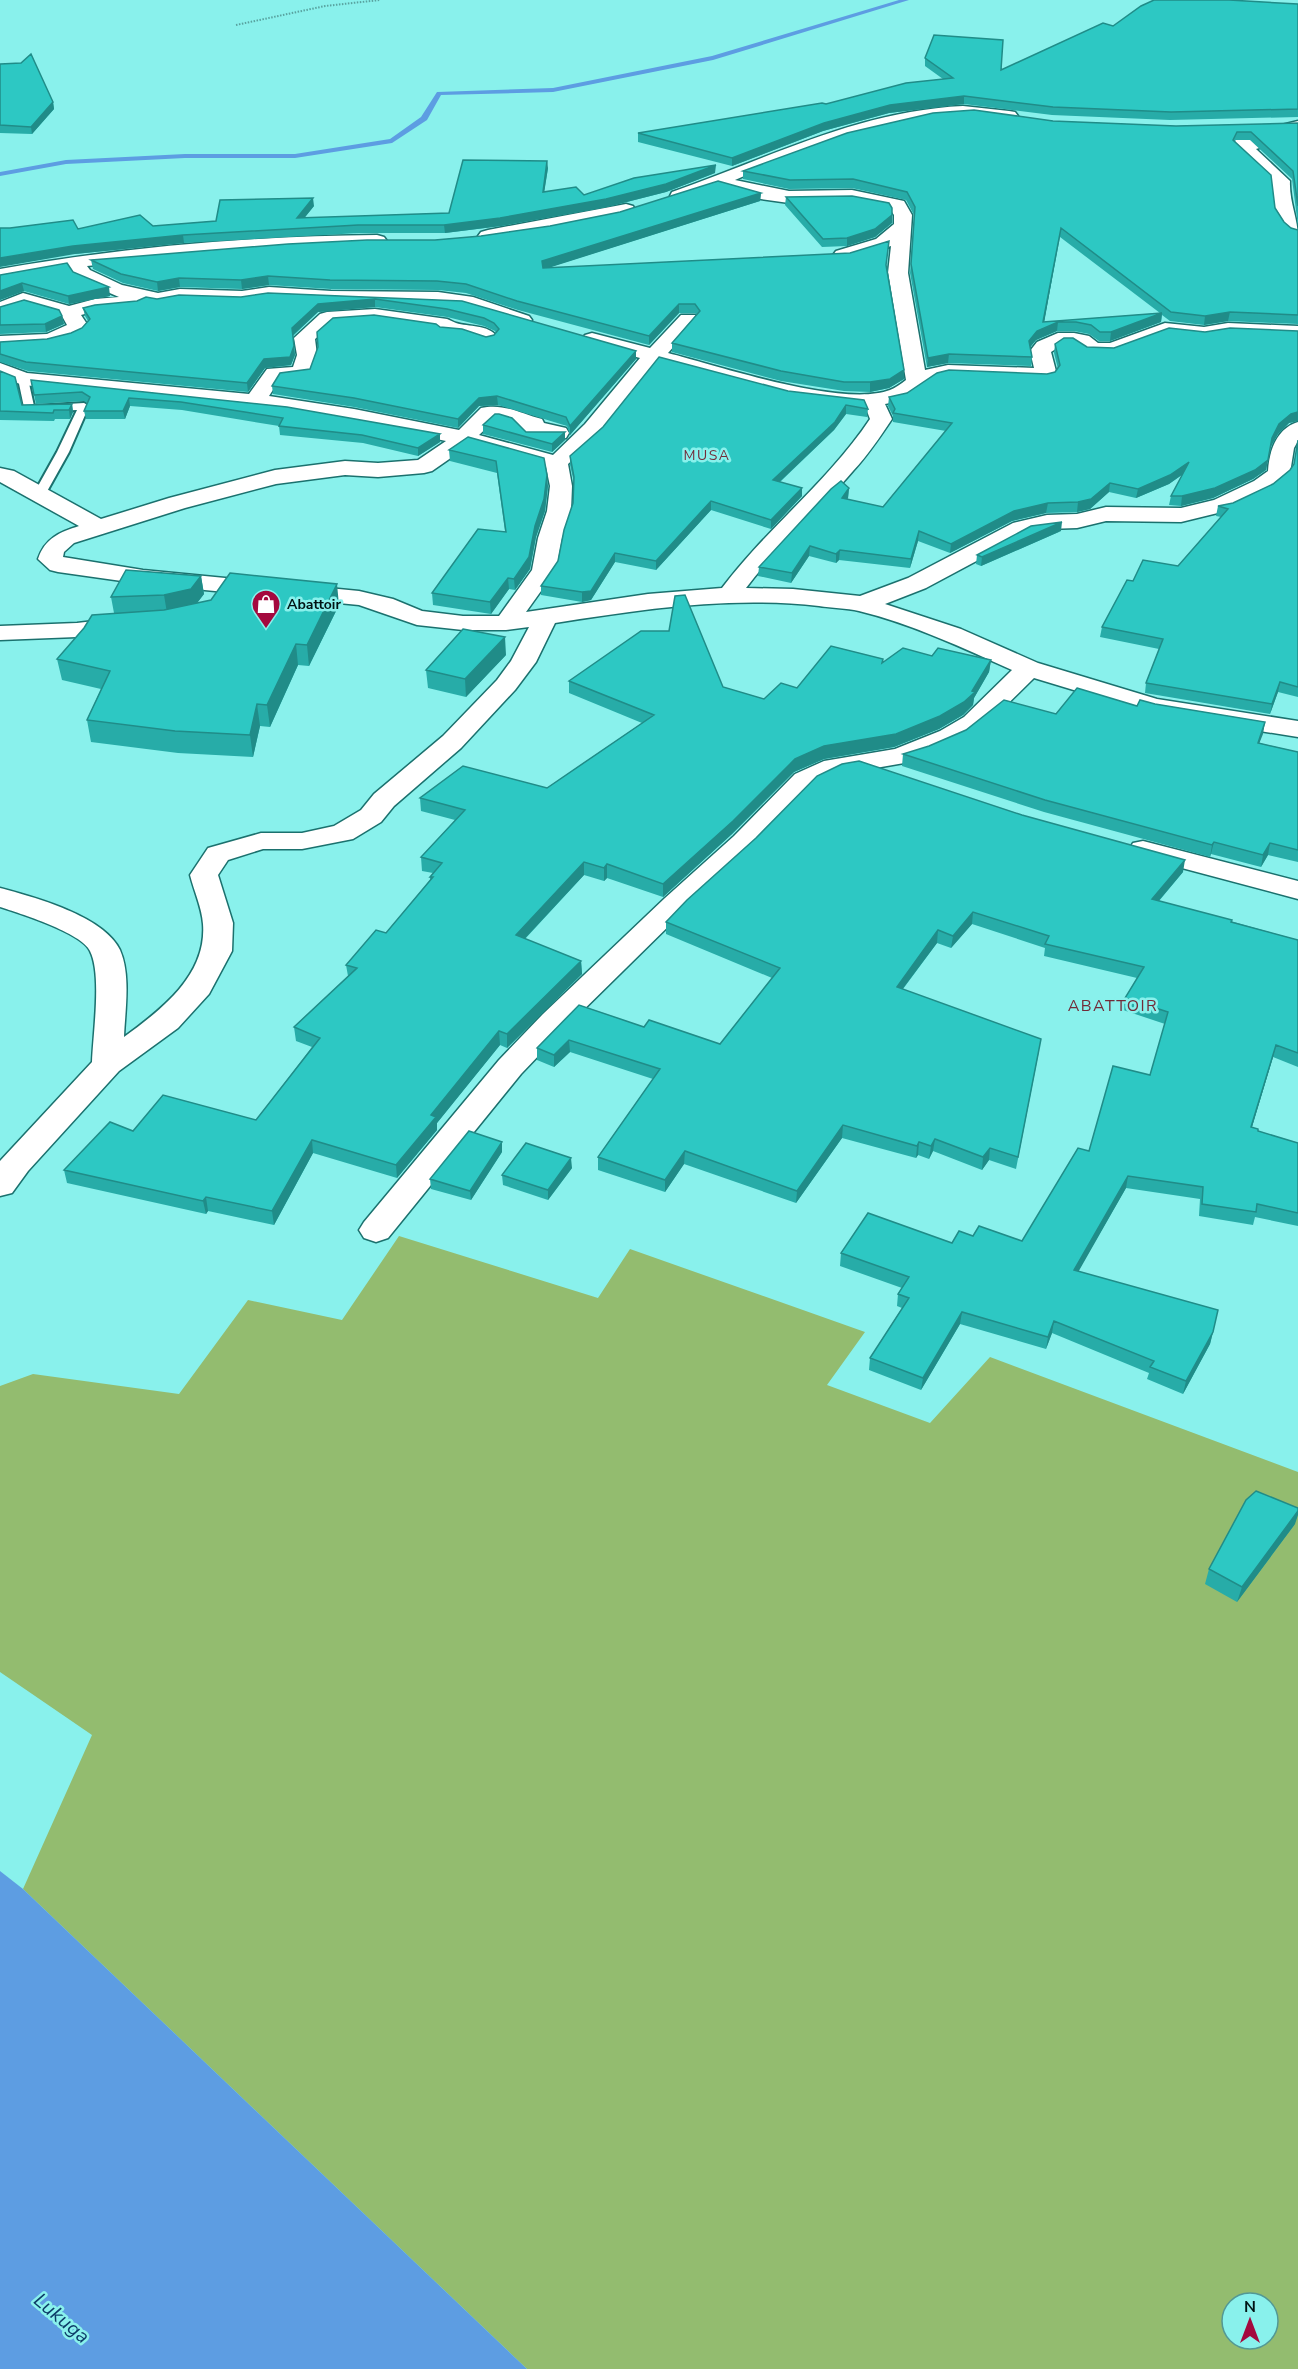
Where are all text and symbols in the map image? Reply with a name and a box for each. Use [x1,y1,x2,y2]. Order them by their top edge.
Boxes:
district label: MUSA [684,446,730,465]
shop icon: Abattoir [250,588,282,630]
place label: Abattoir [287,595,341,614]
district label: ABATTOIR [1068,995,1158,1017]
water label: Lukuga [28,2287,95,2350]
north arrow [1220,2291,1280,2351]
text: N [1244,2296,1256,2318]

